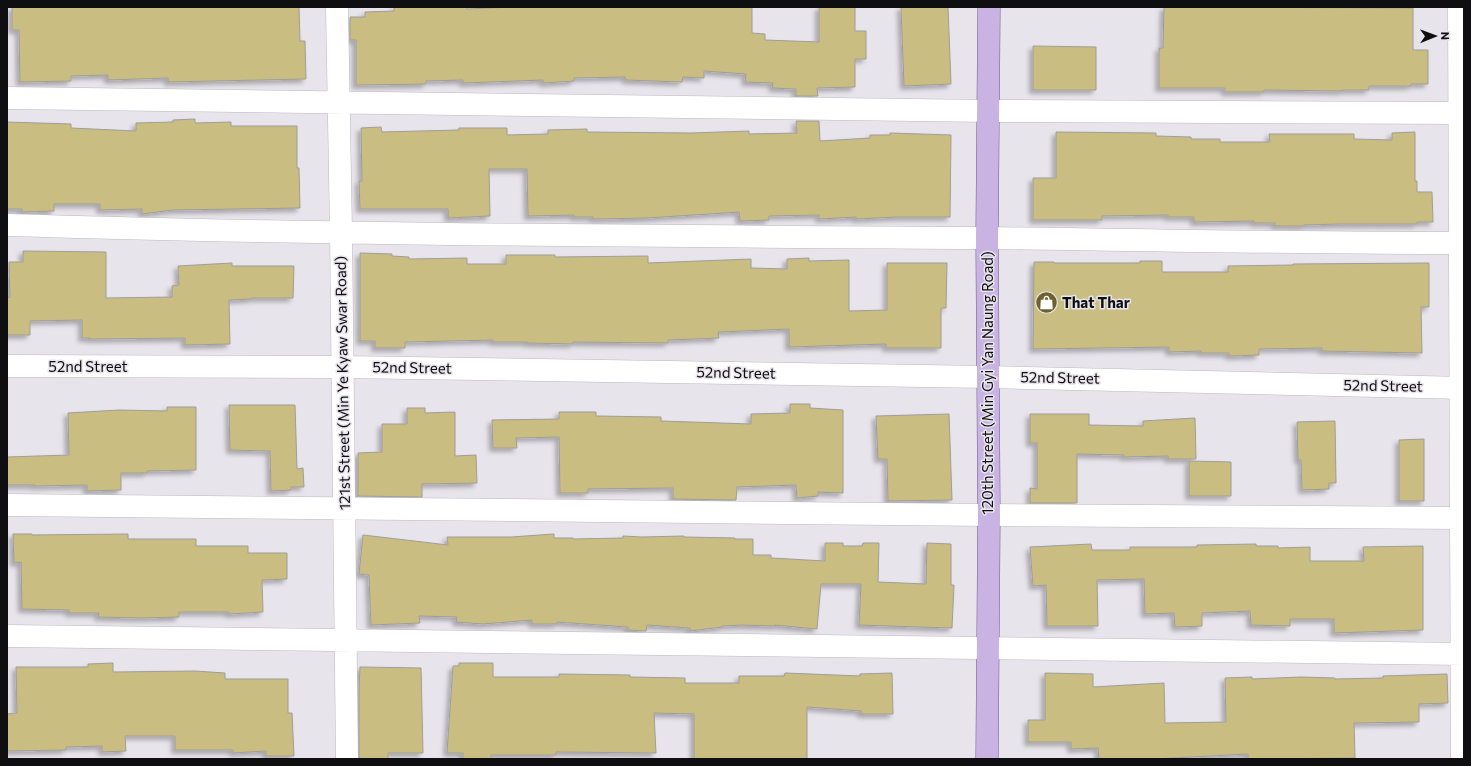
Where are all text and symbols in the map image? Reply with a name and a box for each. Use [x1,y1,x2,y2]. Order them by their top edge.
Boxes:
north arrow [1415,16,1455,56]
text: N [1439,32,1452,40]
street label: 120th Street (Min Gyi Yan Naung Road) [978,251,996,515]
street label: 121st Street (Min Ye Kyaw Swar Road) [331,256,353,510]
shop icon: That Thar [1033,290,1059,316]
place label: That Thar [1062,293,1130,311]
street label: 52nd Street [48,357,128,375]
street label: 52nd Street [372,357,452,377]
street label: 52nd Street [696,362,776,382]
street label: 52nd Street [1020,367,1100,387]
street label: 52nd Street [1343,375,1423,395]

